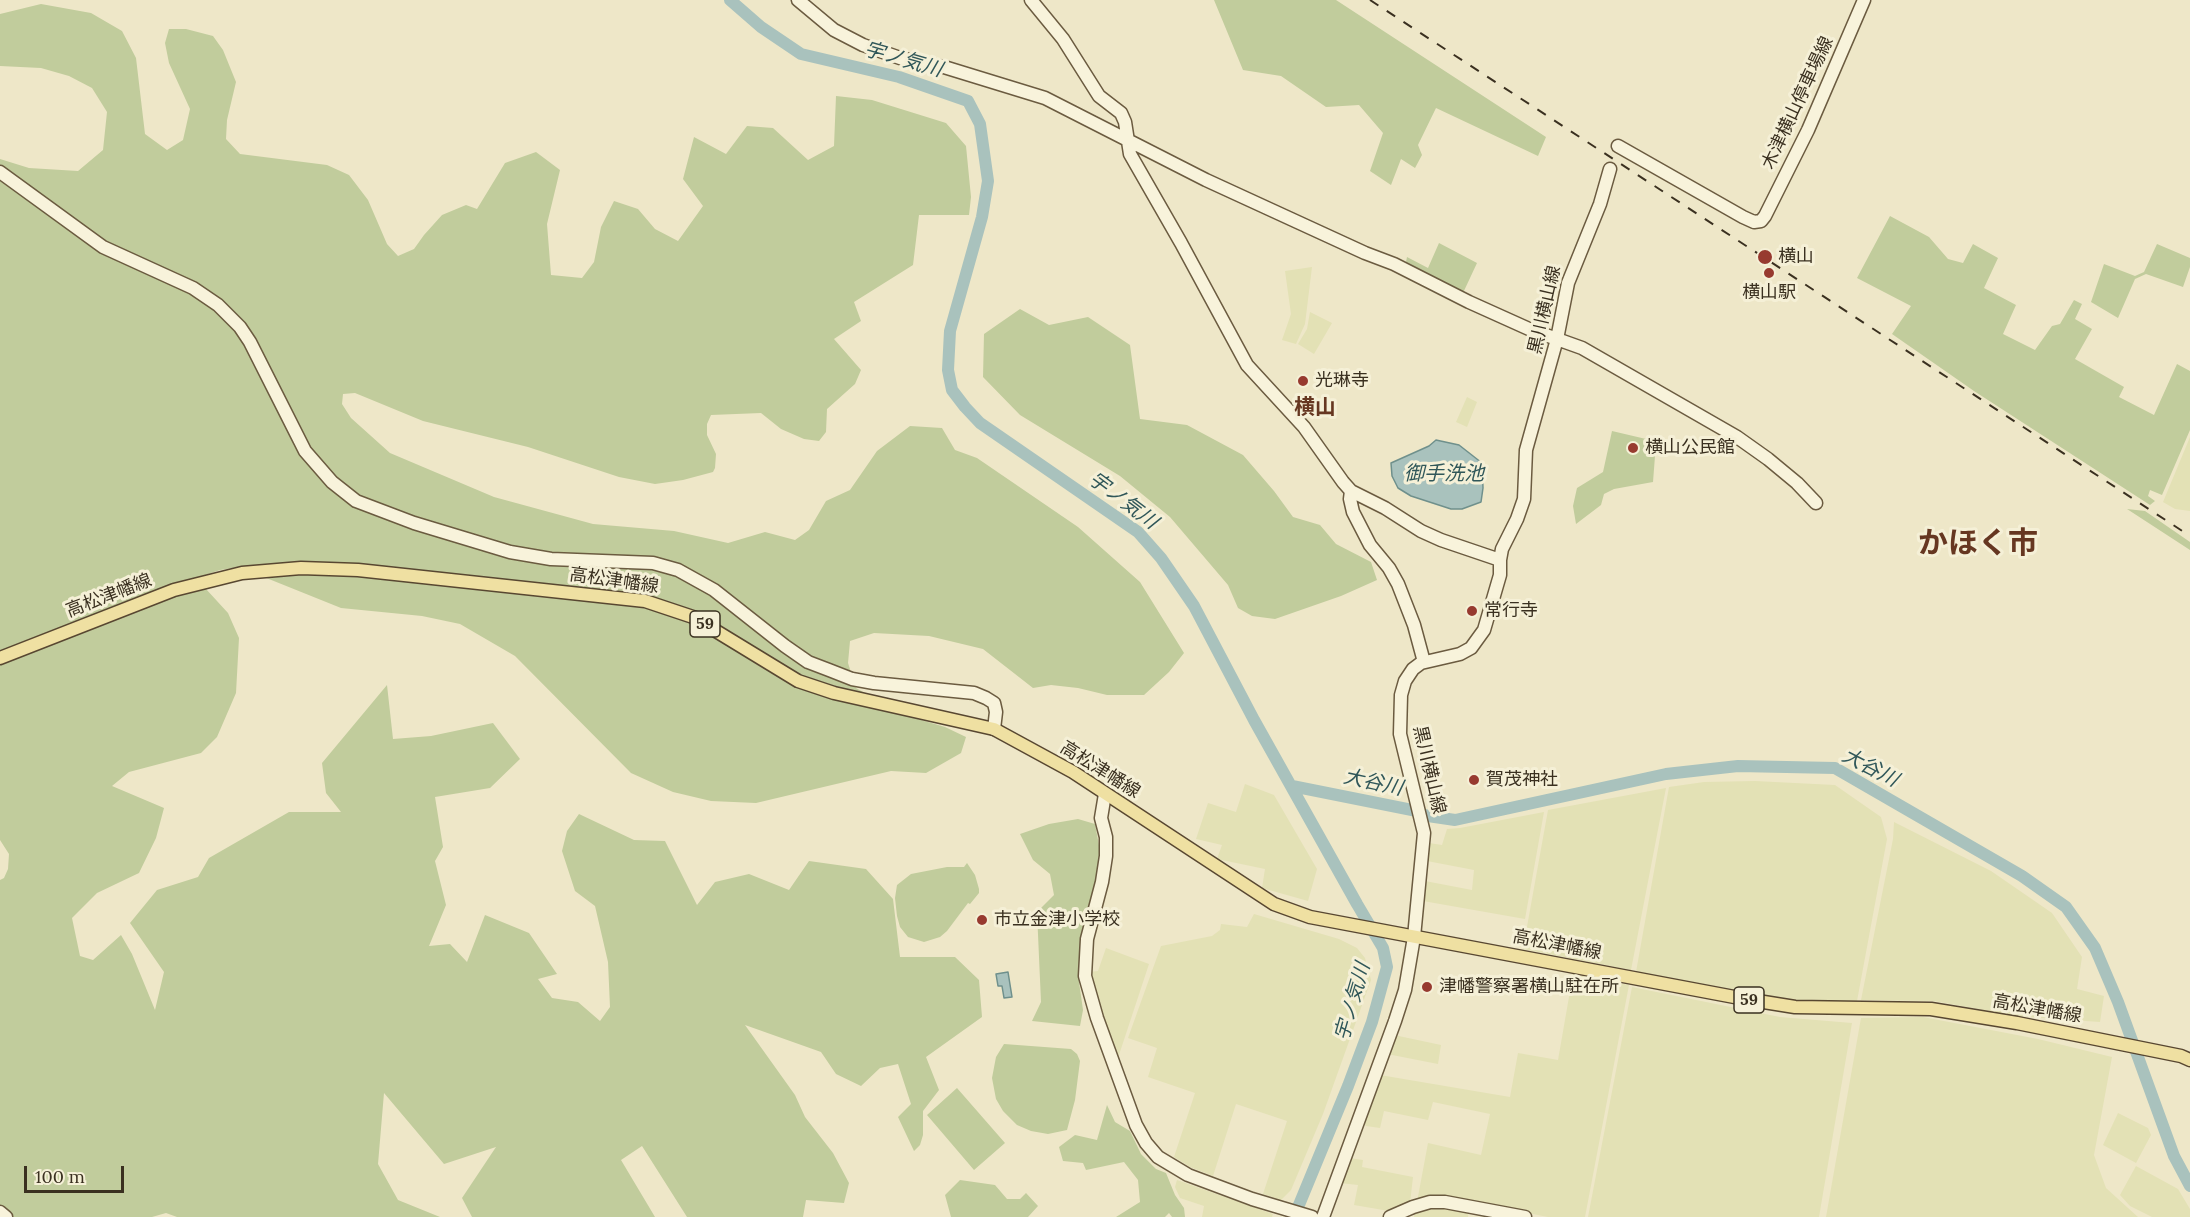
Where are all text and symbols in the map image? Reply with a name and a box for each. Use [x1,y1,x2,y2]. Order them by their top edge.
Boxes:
street label: 木津横山停車場線 [1758,33,1838,173]
water label: 宇ノ気川 [861,37,945,83]
place label: 横山 [1778,246,1814,268]
marker: 横山 [1756,248,1774,266]
street label: 黒川横山線 [1524,264,1566,356]
marker: 横山駅 [1762,266,1776,280]
place label: 横山駅 [1742,282,1796,304]
place label: 光琳寺 [1315,370,1369,392]
marker: 光琳寺 [1296,374,1310,388]
district label: 横山 [1294,395,1336,421]
place label: 横山公民館 [1645,437,1735,459]
marker: 横山公民館 [1626,441,1640,455]
water label: 御手洗池 [1404,462,1484,486]
water label: 宇ノ気川 [1084,467,1162,535]
district label: かほく市 [1918,526,2038,562]
street label: 高松津幡線 [568,564,660,598]
street label: 高松津幡線 [63,570,155,622]
place label: 常行寺 [1484,600,1538,622]
marker: 常行寺 [1465,604,1479,618]
road number: 59 [690,611,720,637]
street label: 黒川横山線 [1408,724,1450,816]
street label: 高松津幡線 [1056,737,1144,803]
water label: 大谷川 [1838,744,1902,792]
water label: 大谷川 [1341,765,1405,801]
place label: 賀茂神社 [1486,769,1558,791]
marker: 賀茂神社 [1467,773,1481,787]
place label: 市立金津小学校 [994,909,1120,931]
marker: 市立金津小学校 [975,913,989,927]
street label: 高松津幡線 [1511,926,1603,964]
water label: 宇ノ気川 [1330,960,1376,1044]
place label: 津幡警察署横山駐在所 [1439,976,1619,998]
marker: 津幡警察署横山駐在所 [1420,980,1434,994]
road number: 59 [1734,987,1764,1013]
street label: 高松津幡線 [1991,991,2083,1027]
scale bar [27,1154,128,1192]
text: 100 m [35,1165,85,1188]

